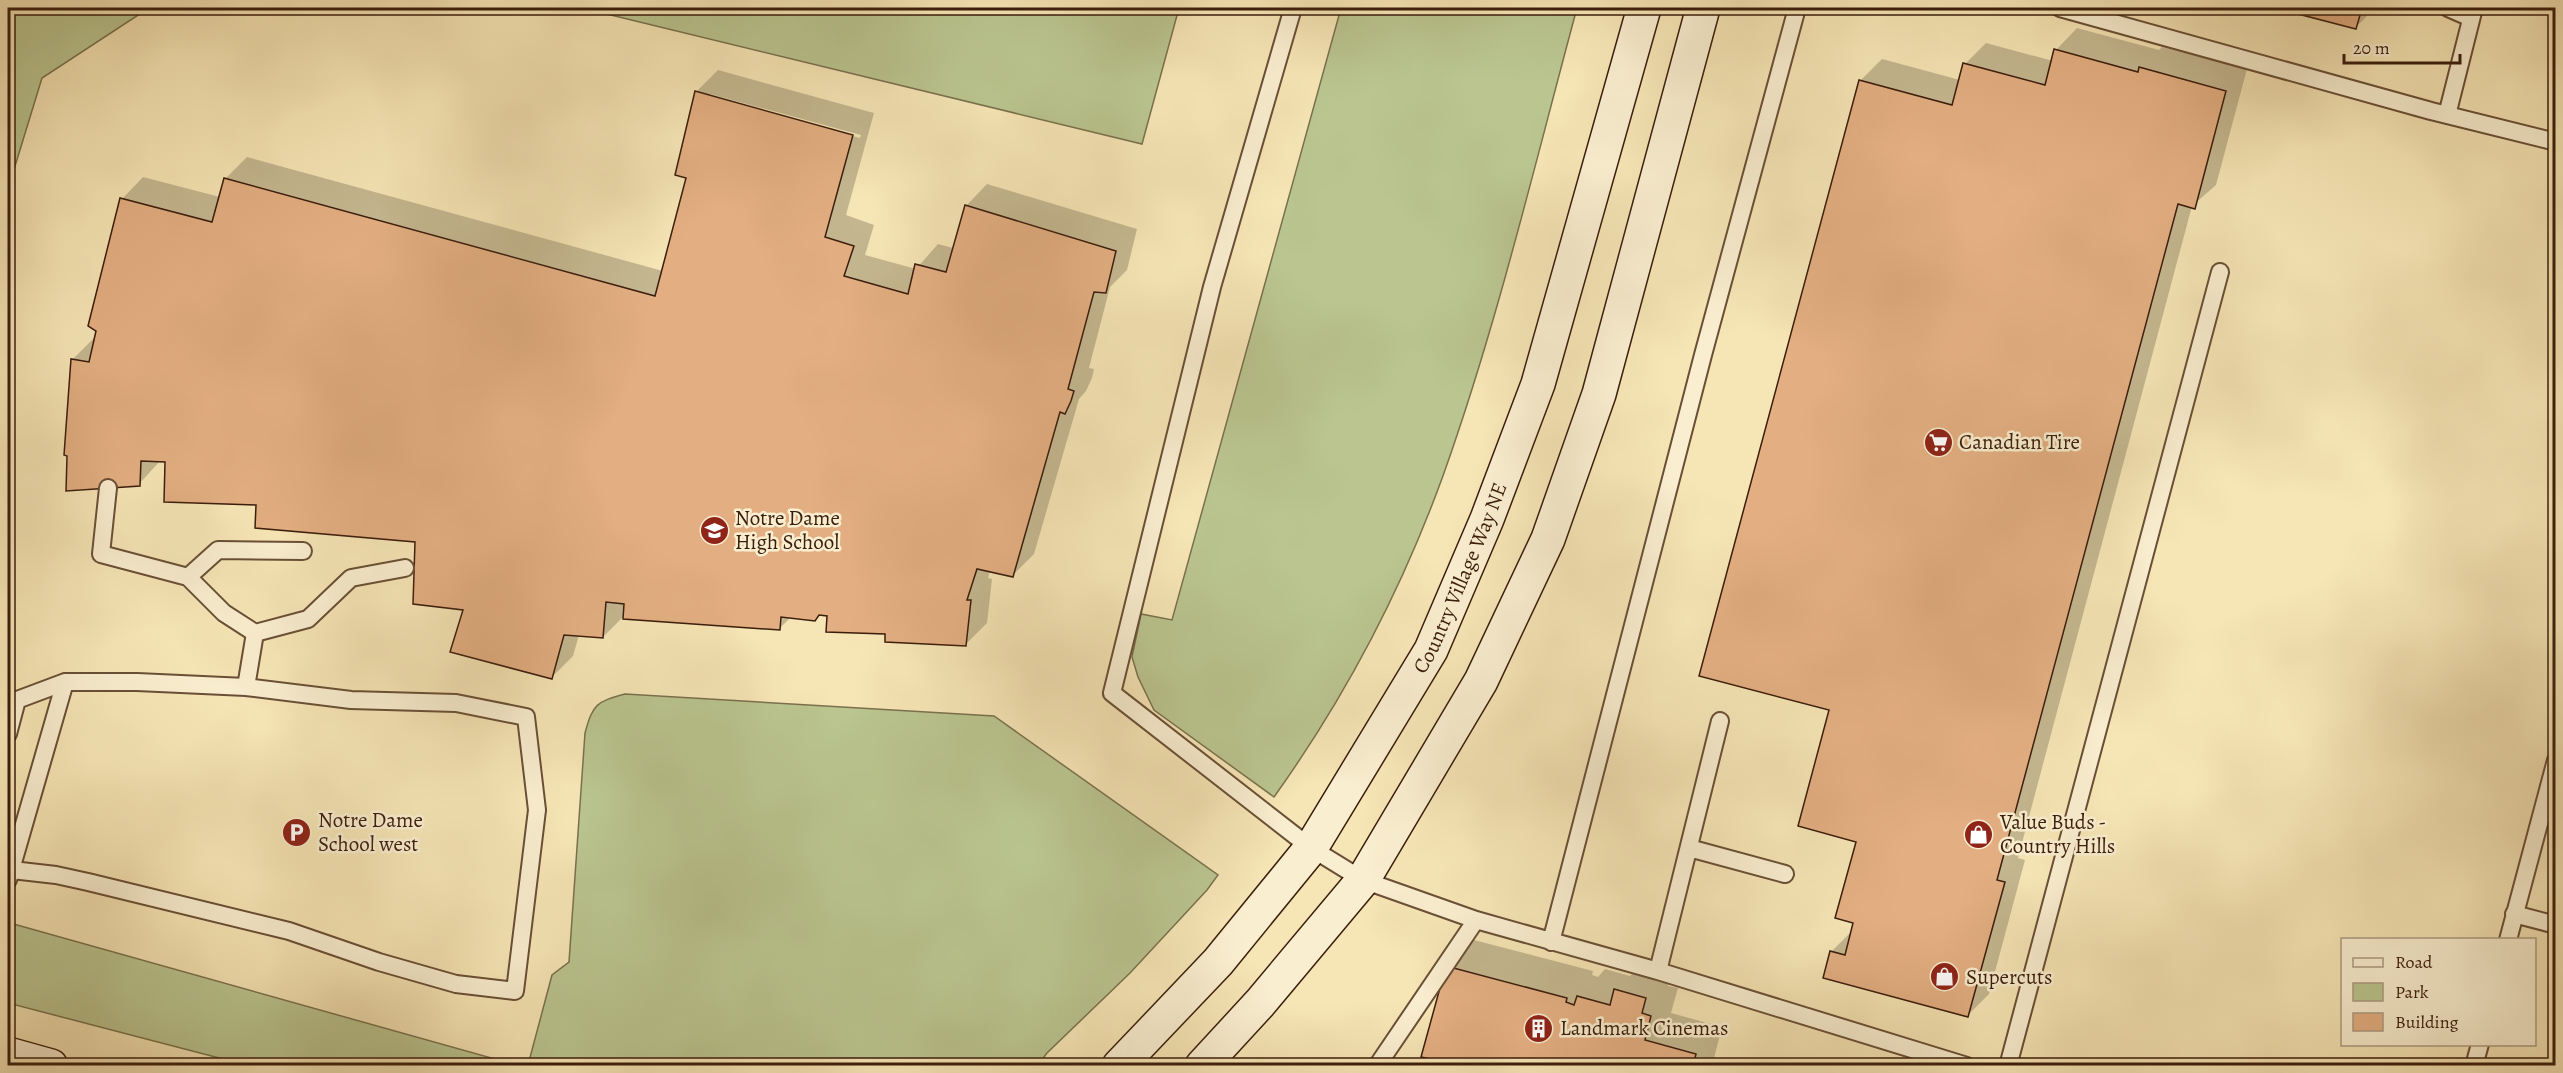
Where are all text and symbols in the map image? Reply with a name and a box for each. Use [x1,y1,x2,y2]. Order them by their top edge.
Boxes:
scale bar [2344,27,2460,65]
text: 20 m [2353,36,2390,60]
supermarket icon: Canadian Tire [1922,426,1954,458]
place label: Canadian Tire [1959,428,2080,456]
street label: Country Village Way NE [1406,479,1514,679]
place label: Notre Dame High School [735,504,840,556]
school or university icon: Notre Dame High School [698,514,730,546]
place label: Notre Dame School west [318,806,423,858]
place label: Value Buds - Country Hills [1999,808,2115,860]
parking icon: Notre Dame School west [281,816,313,848]
shop icon: Value Buds - Country Hills [1963,818,1995,850]
legend [2341,938,2536,1046]
text: Road [2395,950,2433,974]
shop icon: Supercuts [1929,961,1961,993]
place label: Supercuts [1966,963,2052,991]
text: Park [2395,980,2429,1004]
text: Building [2395,1010,2459,1034]
building icon: Landmark Cinemas [1523,1012,1555,1044]
place label: Landmark Cinemas [1560,1014,1728,1042]

